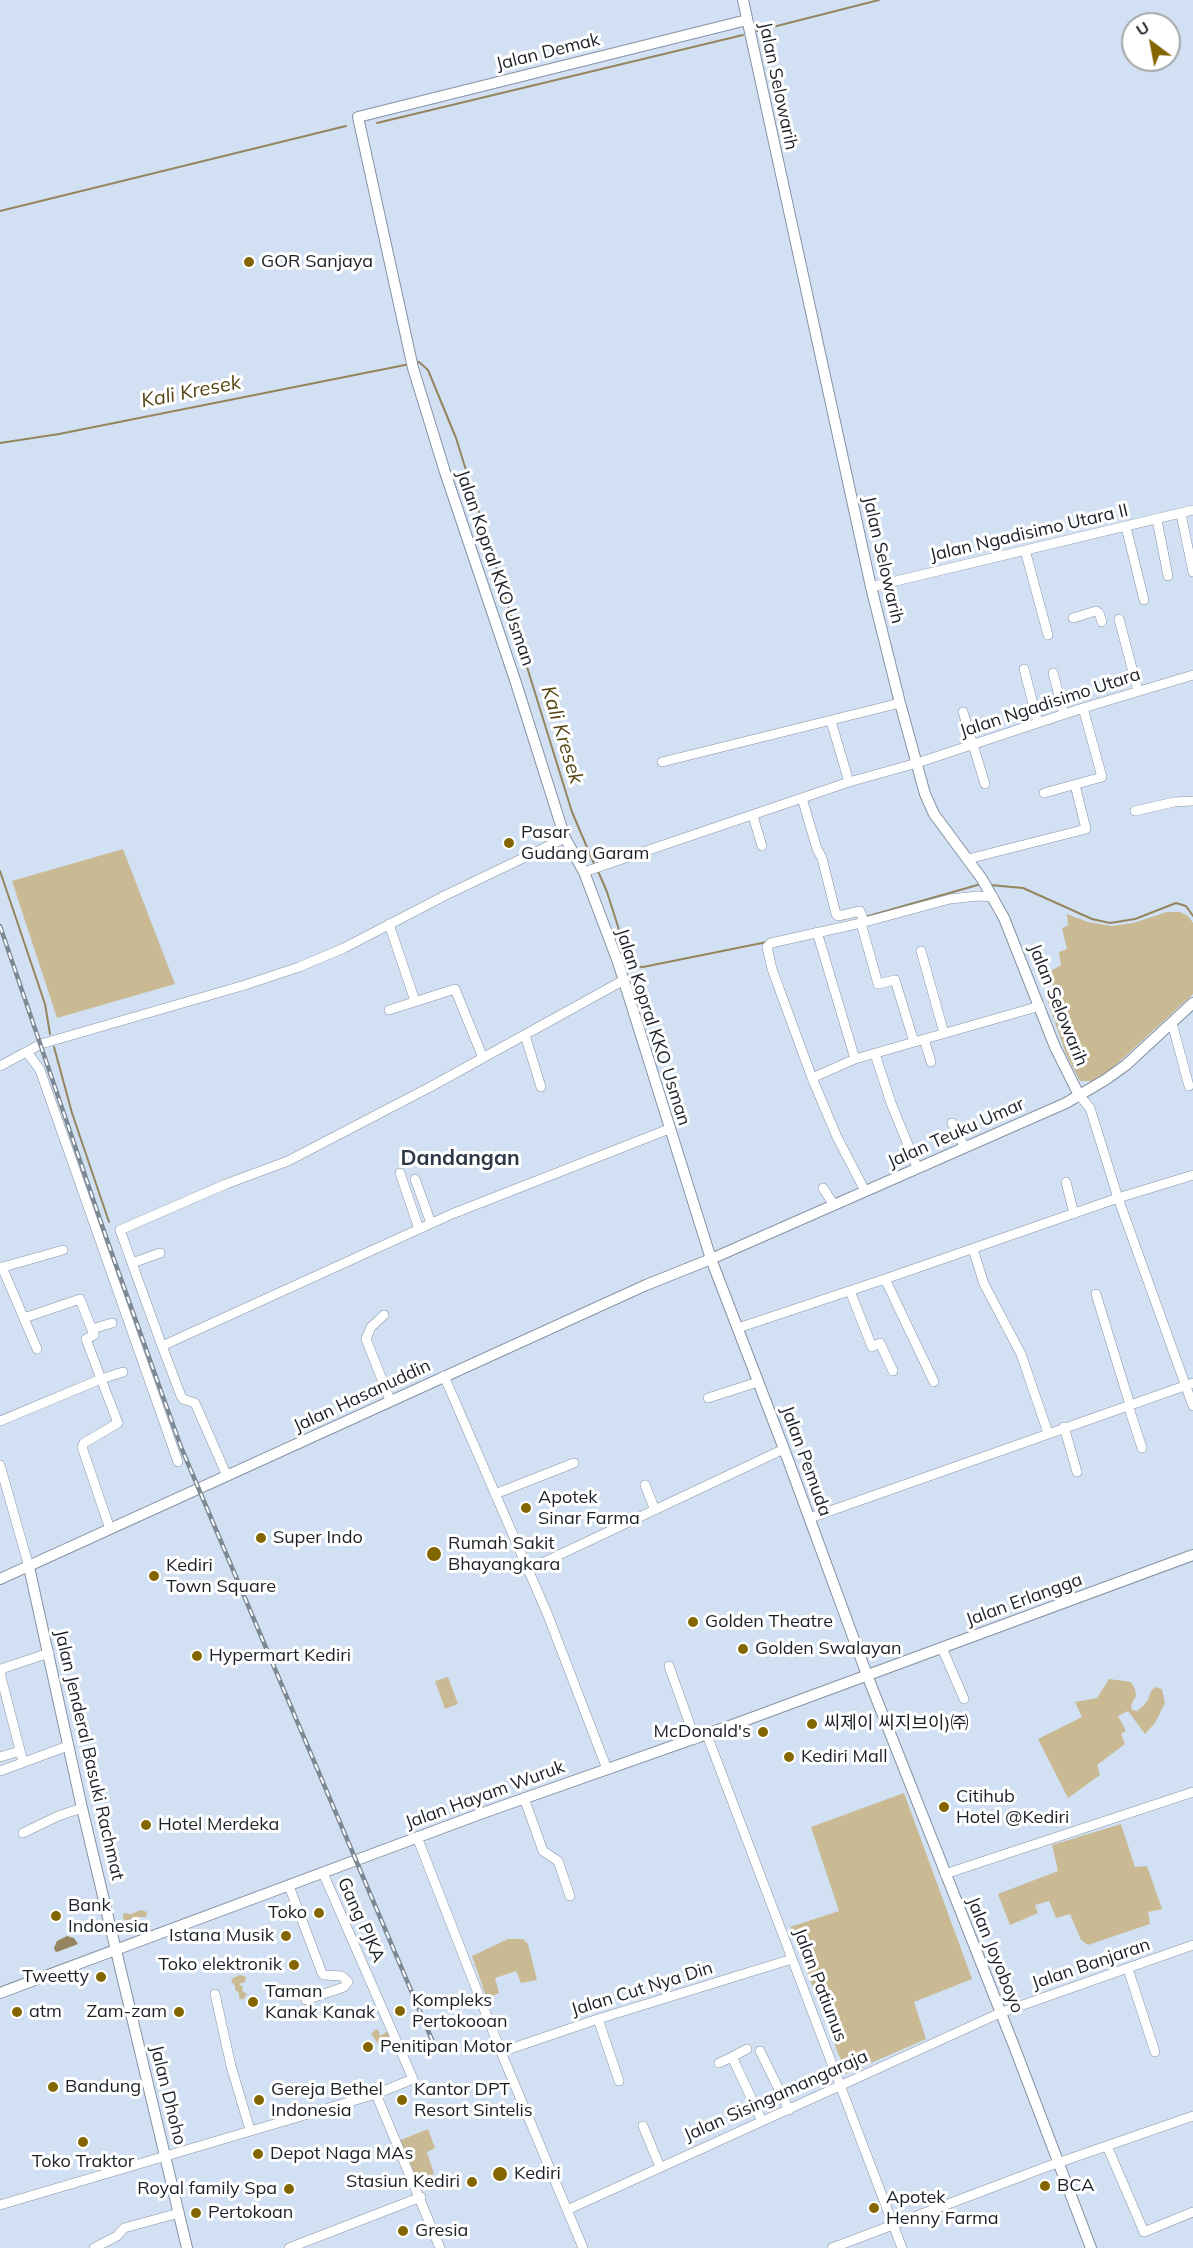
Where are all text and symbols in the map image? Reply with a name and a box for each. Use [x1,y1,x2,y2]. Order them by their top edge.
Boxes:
north arrow [1121,12,1181,72]
text: U [1132,17,1153,40]
street label: Jalan Selowarih [754,20,802,152]
street label: Jalan Demak [494,29,602,75]
place label: GOR Sanjaya [261,251,373,273]
marker: GOR Sanjaya [242,255,256,269]
water label: Kali Kresek [139,371,243,413]
street label: Jalan Kopral KKO Usman [451,467,539,669]
street label: Jalan Selowarih [858,494,908,626]
street label: Jalan Ngadisimo Utara II [928,500,1130,566]
street label: Jalan Ngadisimo Utara [957,664,1143,742]
water label: Kali Kresek [536,683,588,787]
place label: Pasar Gudang Garam [521,822,649,864]
marker: Pasar Gudang Garam [502,836,516,850]
street label: Jalan Kopral KKO Usman [611,926,695,1128]
street label: Jalan Selowarih [1024,941,1092,1069]
street label: Jalan Teuku Umar [884,1093,1028,1173]
district label: Dandangan [400,1146,520,1172]
street label: Jalan Hasanuddin [290,1355,434,1437]
street label: Jalan Pemuda [776,1403,836,1519]
place label: Apotek Sinar Farma [538,1487,640,1530]
marker: Apotek Sinar Farma [519,1501,533,1515]
place label: Super Indo [273,1527,363,1549]
marker: Super Indo [254,1531,268,1545]
place label: Rumah Sakit Bhayangkara [448,1533,560,1576]
marker: Rumah Sakit Bhayangkara [425,1545,443,1563]
place label: Kediri Town Square [166,1555,276,1598]
marker: Kediri Town Square [147,1569,161,1583]
street label: Jalan Erlangga [963,1569,1085,1631]
place label: Golden Theatre [705,1611,833,1633]
marker: Golden Theatre [686,1615,700,1629]
street label: Jalan Jenderal Basuki Rachmat [50,1628,128,1882]
place label: Golden Swalayan [755,1638,902,1660]
marker: Golden Swalayan [736,1642,750,1656]
place label: Hypermart Kediri [209,1645,351,1667]
marker: Hypermart Kediri [190,1649,204,1663]
place label: 씨제이 씨지브이)㈜ [824,1713,968,1735]
marker: 씨제이 씨지브이)㈜ [805,1717,819,1731]
place label: McDonald's [654,1721,751,1743]
marker: McDonald's [756,1725,770,1739]
place label: Kediri Mall [801,1746,887,1768]
marker: Kediri Mall [782,1750,796,1764]
street label: Jalan Hayam Wuruk [402,1756,568,1834]
place label: Citihub Hotel @Kediri [956,1786,1069,1828]
marker: Citihub Hotel @Kediri [937,1800,951,1814]
place label: Hotel Merdeka [158,1814,279,1836]
marker: Hotel Merdeka [139,1818,153,1832]
street label: Gang PJKA [333,1874,389,1966]
street label: Jalan Joyoboyo [962,1894,1028,2016]
place label: Bank Indonesia [68,1895,149,1938]
place label: Toko [268,1902,307,1924]
marker: Toko [312,1906,326,1920]
marker: Bank Indonesia [49,1909,63,1923]
place label: Istana Musik [169,1925,274,1947]
street label: Jalan Patiunus [788,1925,852,2045]
marker: Istana Musik [279,1929,293,1943]
street label: Jalan Banjaran [1029,1934,1153,1994]
place label: Toko elektronik [158,1954,282,1976]
street label: Jalan Cut Nya Din [568,1957,716,2021]
marker: Toko elektronik [287,1958,301,1972]
place label: Tweetty [22,1966,89,1988]
marker: Tweetty [94,1970,108,1984]
place label: Taman Kanak Kanak [265,1981,375,2024]
place label: Kompleks Pertokooan [412,1990,508,2032]
marker: Taman Kanak Kanak [246,1995,260,2009]
place label: atm [29,2001,62,2023]
place label: Zam-zam [86,2001,167,2023]
marker: Kompleks Pertokooan [393,2004,407,2018]
marker: atm [10,2005,24,2019]
marker: Zam-zam [172,2005,186,2019]
place label: Penitipan Motor [380,2036,512,2058]
marker: Penitipan Motor [361,2040,375,2054]
street label: Jalan Dhoho [145,2043,191,2147]
street label: Jalan Sisingamangaraja [681,2046,871,2146]
place label: Bandung [65,2076,141,2098]
place label: Gereja Bethel Indonesia [271,2079,383,2122]
place label: Kantor DPT Resort Sintelis [414,2079,533,2122]
marker: Bandung [46,2080,60,2094]
marker: Gereja Bethel Indonesia [252,2093,266,2107]
marker: Kantor DPT Resort Sintelis [395,2093,409,2107]
marker: Toko Traktor [76,2135,90,2149]
place label: Depot Naga MAs [270,2143,413,2165]
marker: Depot Naga MAs [251,2147,265,2161]
place label: Toko Traktor [32,2151,134,2173]
place label: Kediri [514,2163,561,2185]
marker: Kediri [491,2165,509,2183]
place label: Stasiun Kediri [346,2171,460,2193]
marker: Stasiun Kediri [465,2175,479,2189]
place label: BCA [1057,2175,1094,2197]
place label: Royal family Spa [137,2178,277,2200]
marker: BCA [1038,2179,1052,2193]
marker: Royal family Spa [282,2182,296,2196]
place label: Apotek Henny Farma [886,2187,999,2230]
marker: Apotek Henny Farma [867,2201,881,2215]
place label: Pertokoan [208,2202,293,2224]
marker: Pertokoan [189,2206,203,2220]
place label: Gresia [415,2220,468,2242]
marker: Gresia [396,2224,410,2238]

